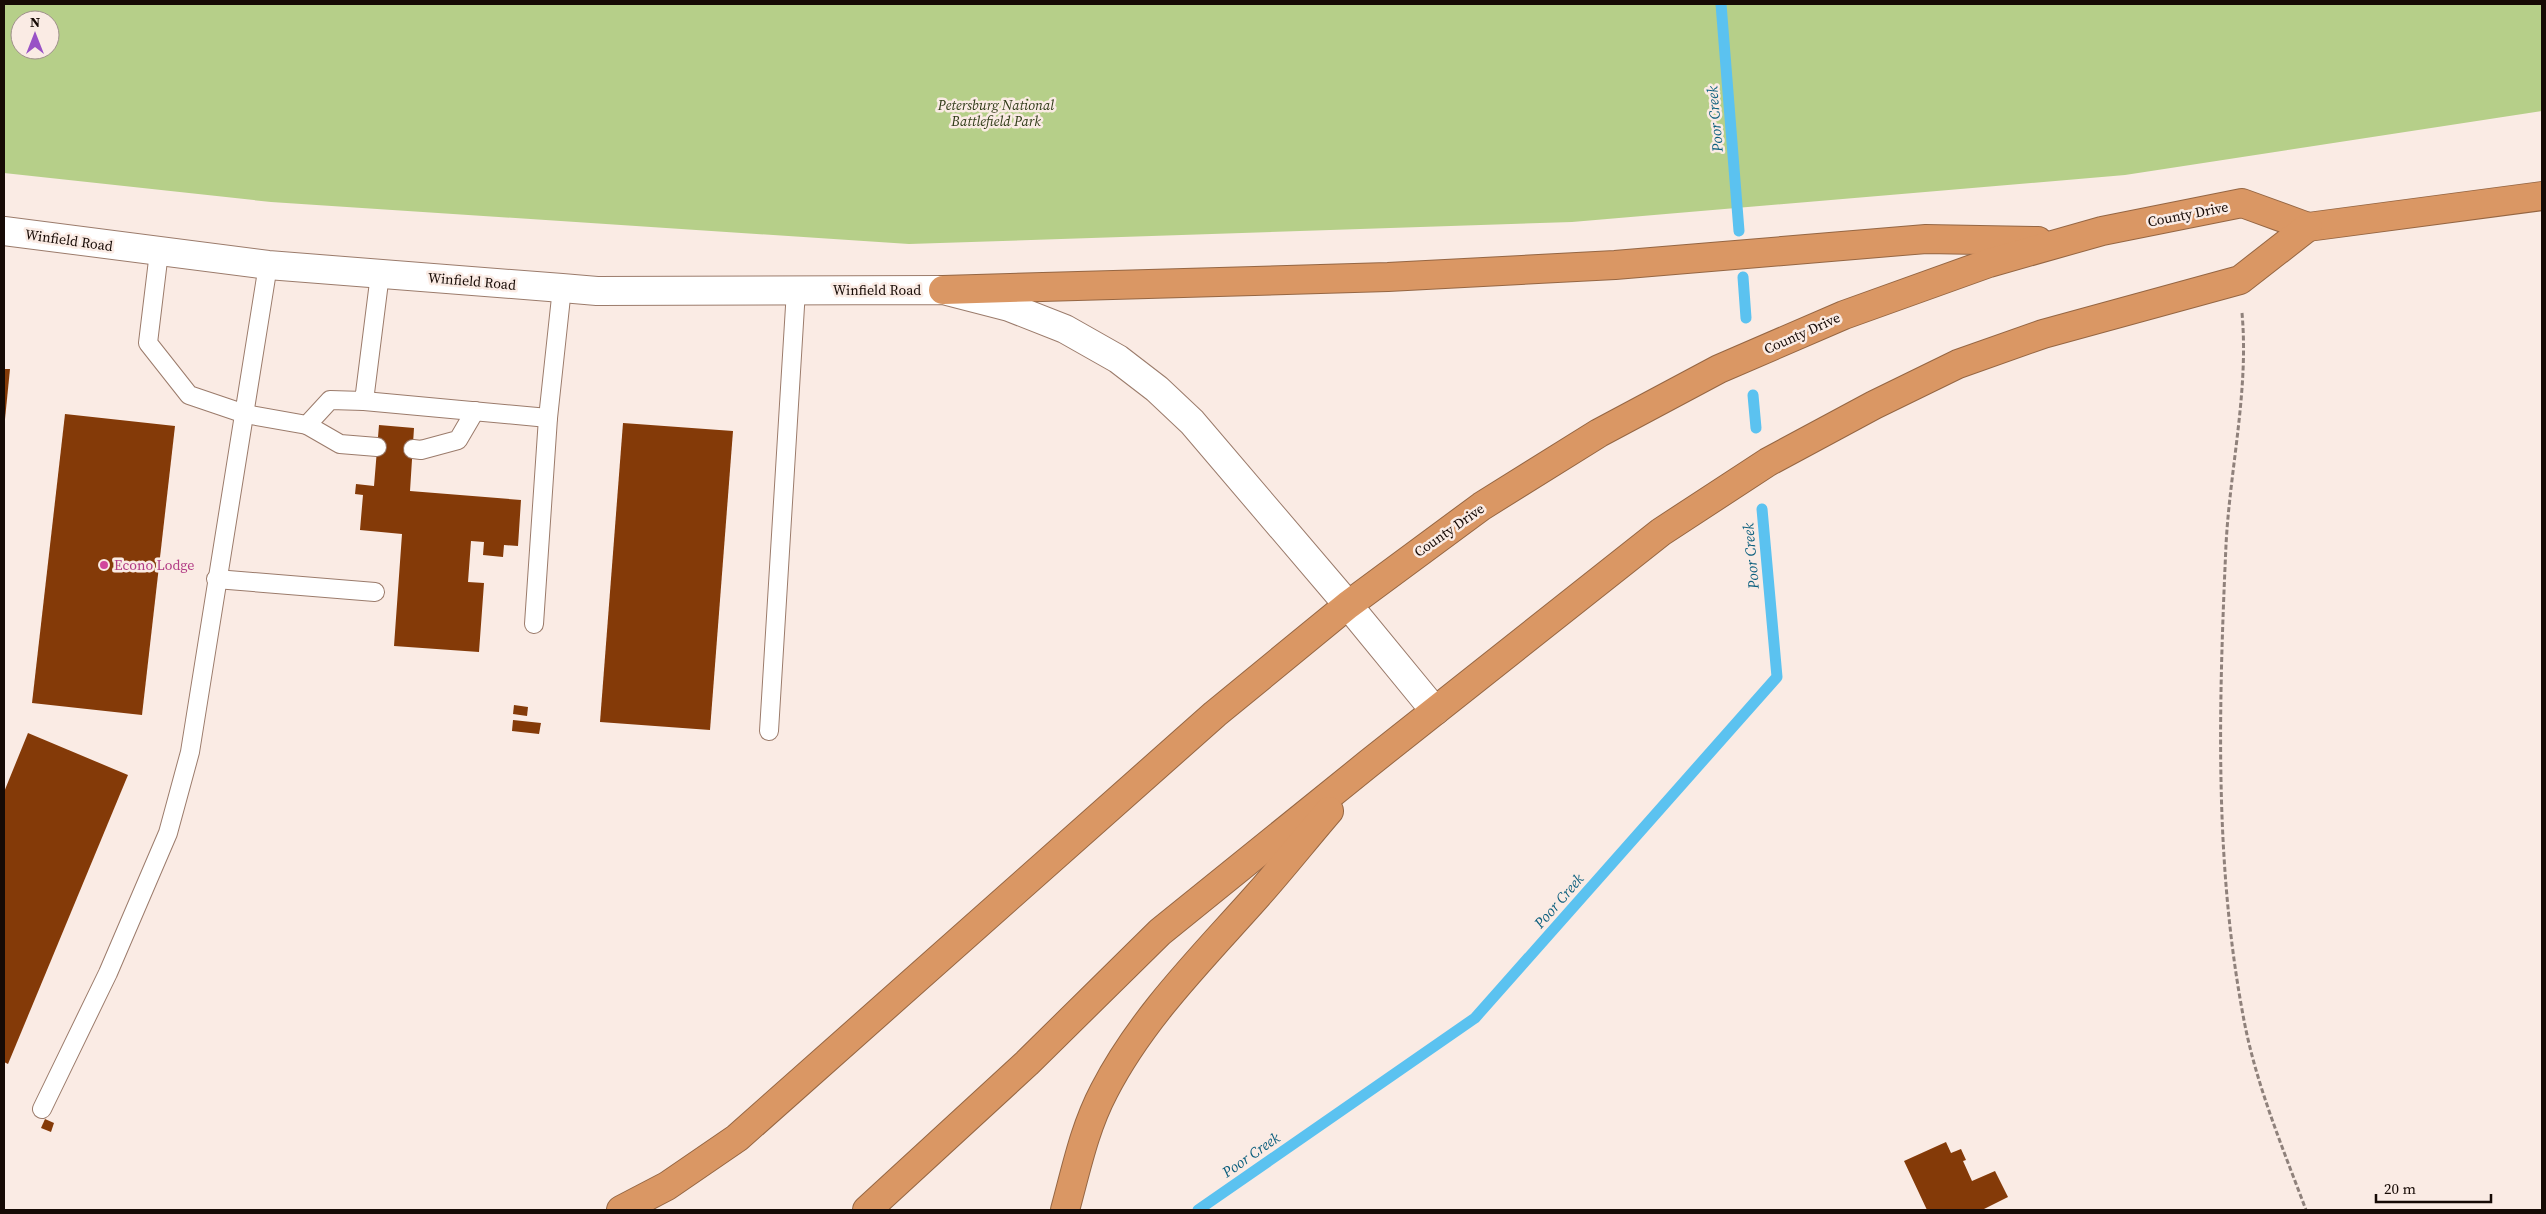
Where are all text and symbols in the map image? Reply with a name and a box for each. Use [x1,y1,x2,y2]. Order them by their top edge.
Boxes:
north arrow [10,10,60,60]
text: N [30,12,40,32]
water label: Poor Creek [1701,84,1728,154]
park label: Petersburg National Battlefield Park [937,95,1054,131]
street label: County Drive [2146,196,2230,232]
street label: Winfield Road [24,224,114,256]
street label: Winfield Road [427,267,517,295]
street label: Winfield Road [833,280,921,300]
street label: County Drive [1761,307,1843,359]
street label: County Drive [1410,498,1488,562]
water label: Poor Creek [1737,521,1764,591]
place label: Econo Lodge [114,555,194,575]
marker: Econo Lodge [98,559,110,571]
water label: Poor Creek [1528,868,1589,933]
water label: Poor Creek [1217,1126,1285,1183]
scale bar [2376,1172,2491,1204]
text: 20 m [2384,1178,2416,1199]

